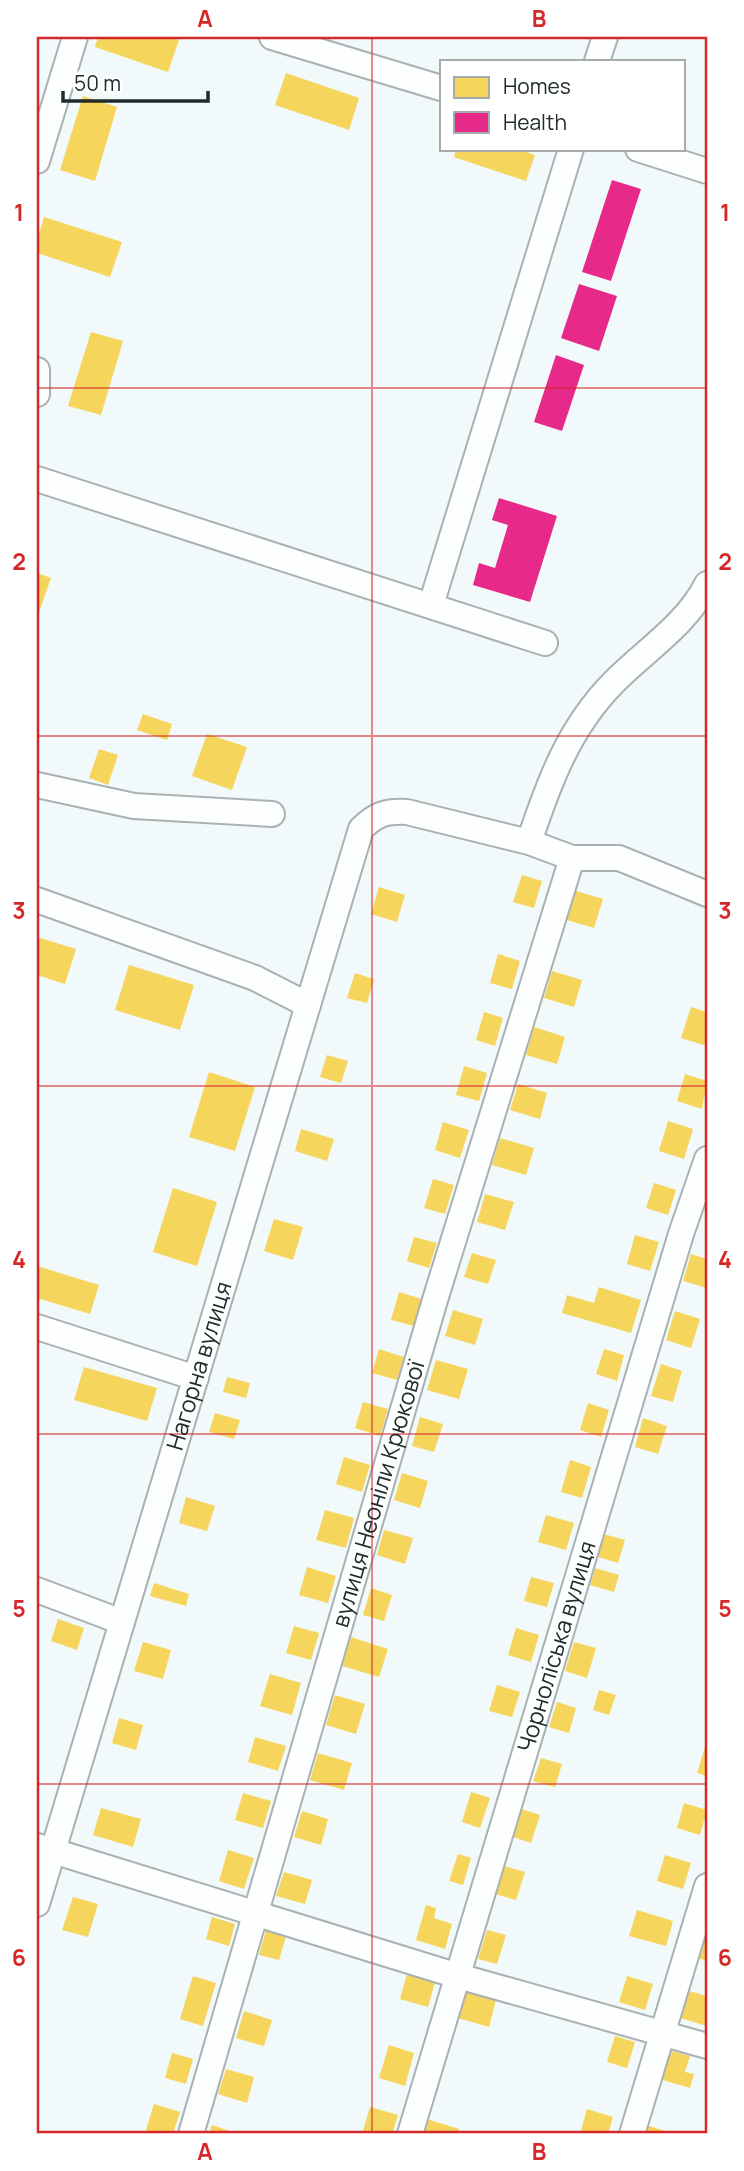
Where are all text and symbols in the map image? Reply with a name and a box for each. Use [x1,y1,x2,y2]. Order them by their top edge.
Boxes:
text: A [197,2,213,34]
text: B [532,2,546,34]
scale bar [63,60,208,104]
legend [440,60,684,150]
text: 50 m [74,69,121,97]
text: Homes [503,72,571,100]
text: Health [503,108,567,136]
text: 1 [14,196,24,228]
text: 1 [720,196,730,228]
text: 2 [12,545,26,577]
text: 2 [718,545,732,577]
text: 3 [12,894,26,926]
text: 3 [718,894,732,926]
text: 4 [12,1243,26,1275]
text: 4 [718,1243,732,1275]
street label: Нагорна вулиця [158,1277,239,1454]
street label: вулиця Неоніли Крюкової [323,1356,432,1631]
street label: Чорноліська вулиця [509,1537,603,1756]
text: 5 [12,1592,26,1624]
text: 5 [718,1592,732,1624]
text: 6 [12,1941,26,1973]
text: 6 [718,1941,732,1973]
text: A [197,2135,213,2167]
text: B [532,2135,546,2167]

